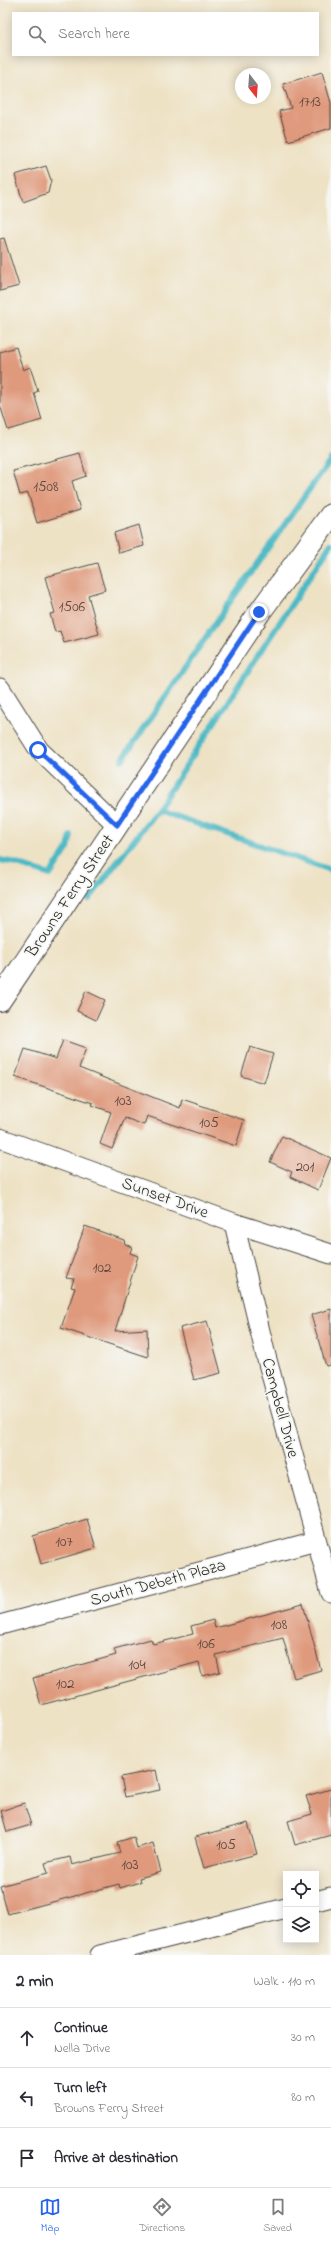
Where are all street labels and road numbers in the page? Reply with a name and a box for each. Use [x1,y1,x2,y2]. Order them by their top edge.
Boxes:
street label: Browns Ferry Street [19,829,122,964]
street label: Sunset Drive [118,1171,212,1225]
street label: Campbell Drive [255,1355,305,1461]
street label: South Debeth Plaza [87,1553,229,1613]

